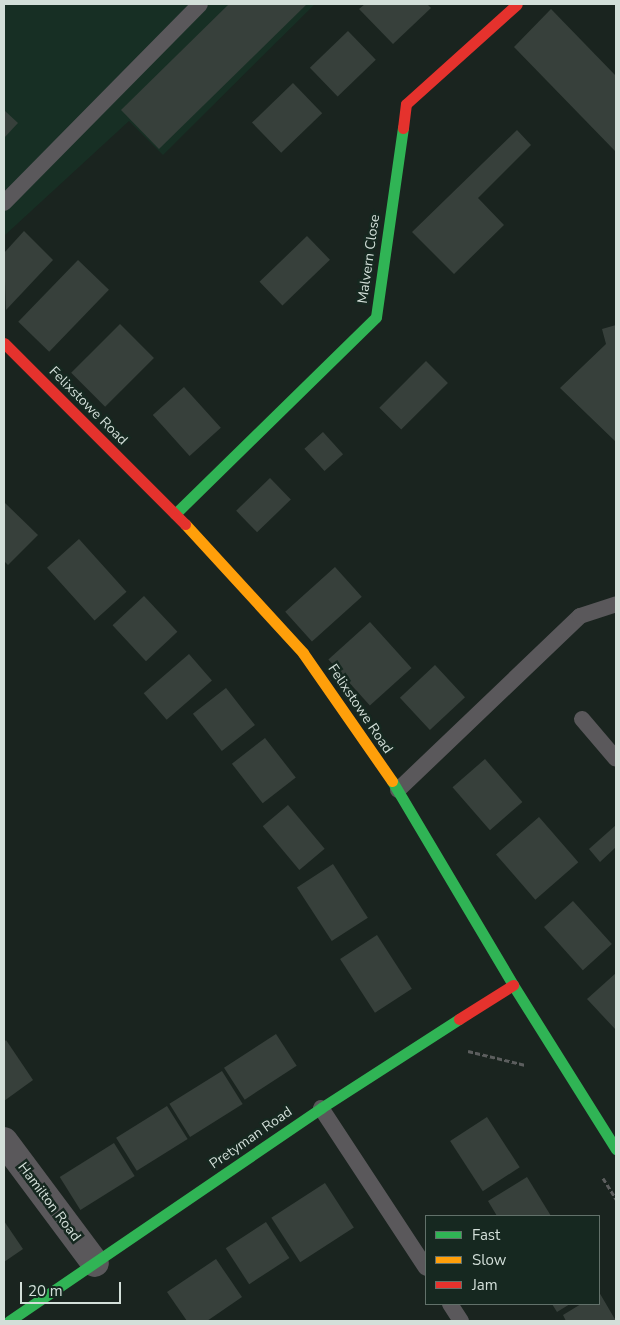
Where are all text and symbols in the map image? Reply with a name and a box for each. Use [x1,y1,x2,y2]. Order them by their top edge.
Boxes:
street label: Malvern Close [354,213,384,305]
street label: Felixstowe Road [45,363,131,449]
street label: Felixstowe Road [324,661,396,757]
street label: Pretyman Road [207,1103,295,1173]
street label: Hamilton Road [14,1159,84,1245]
legend [425,1215,600,1305]
text: Fast [472,1225,500,1245]
text: Slow [472,1250,506,1270]
scale bar [22,1272,124,1304]
text: Jam [472,1275,498,1295]
text: 20 m [28,1281,63,1301]

